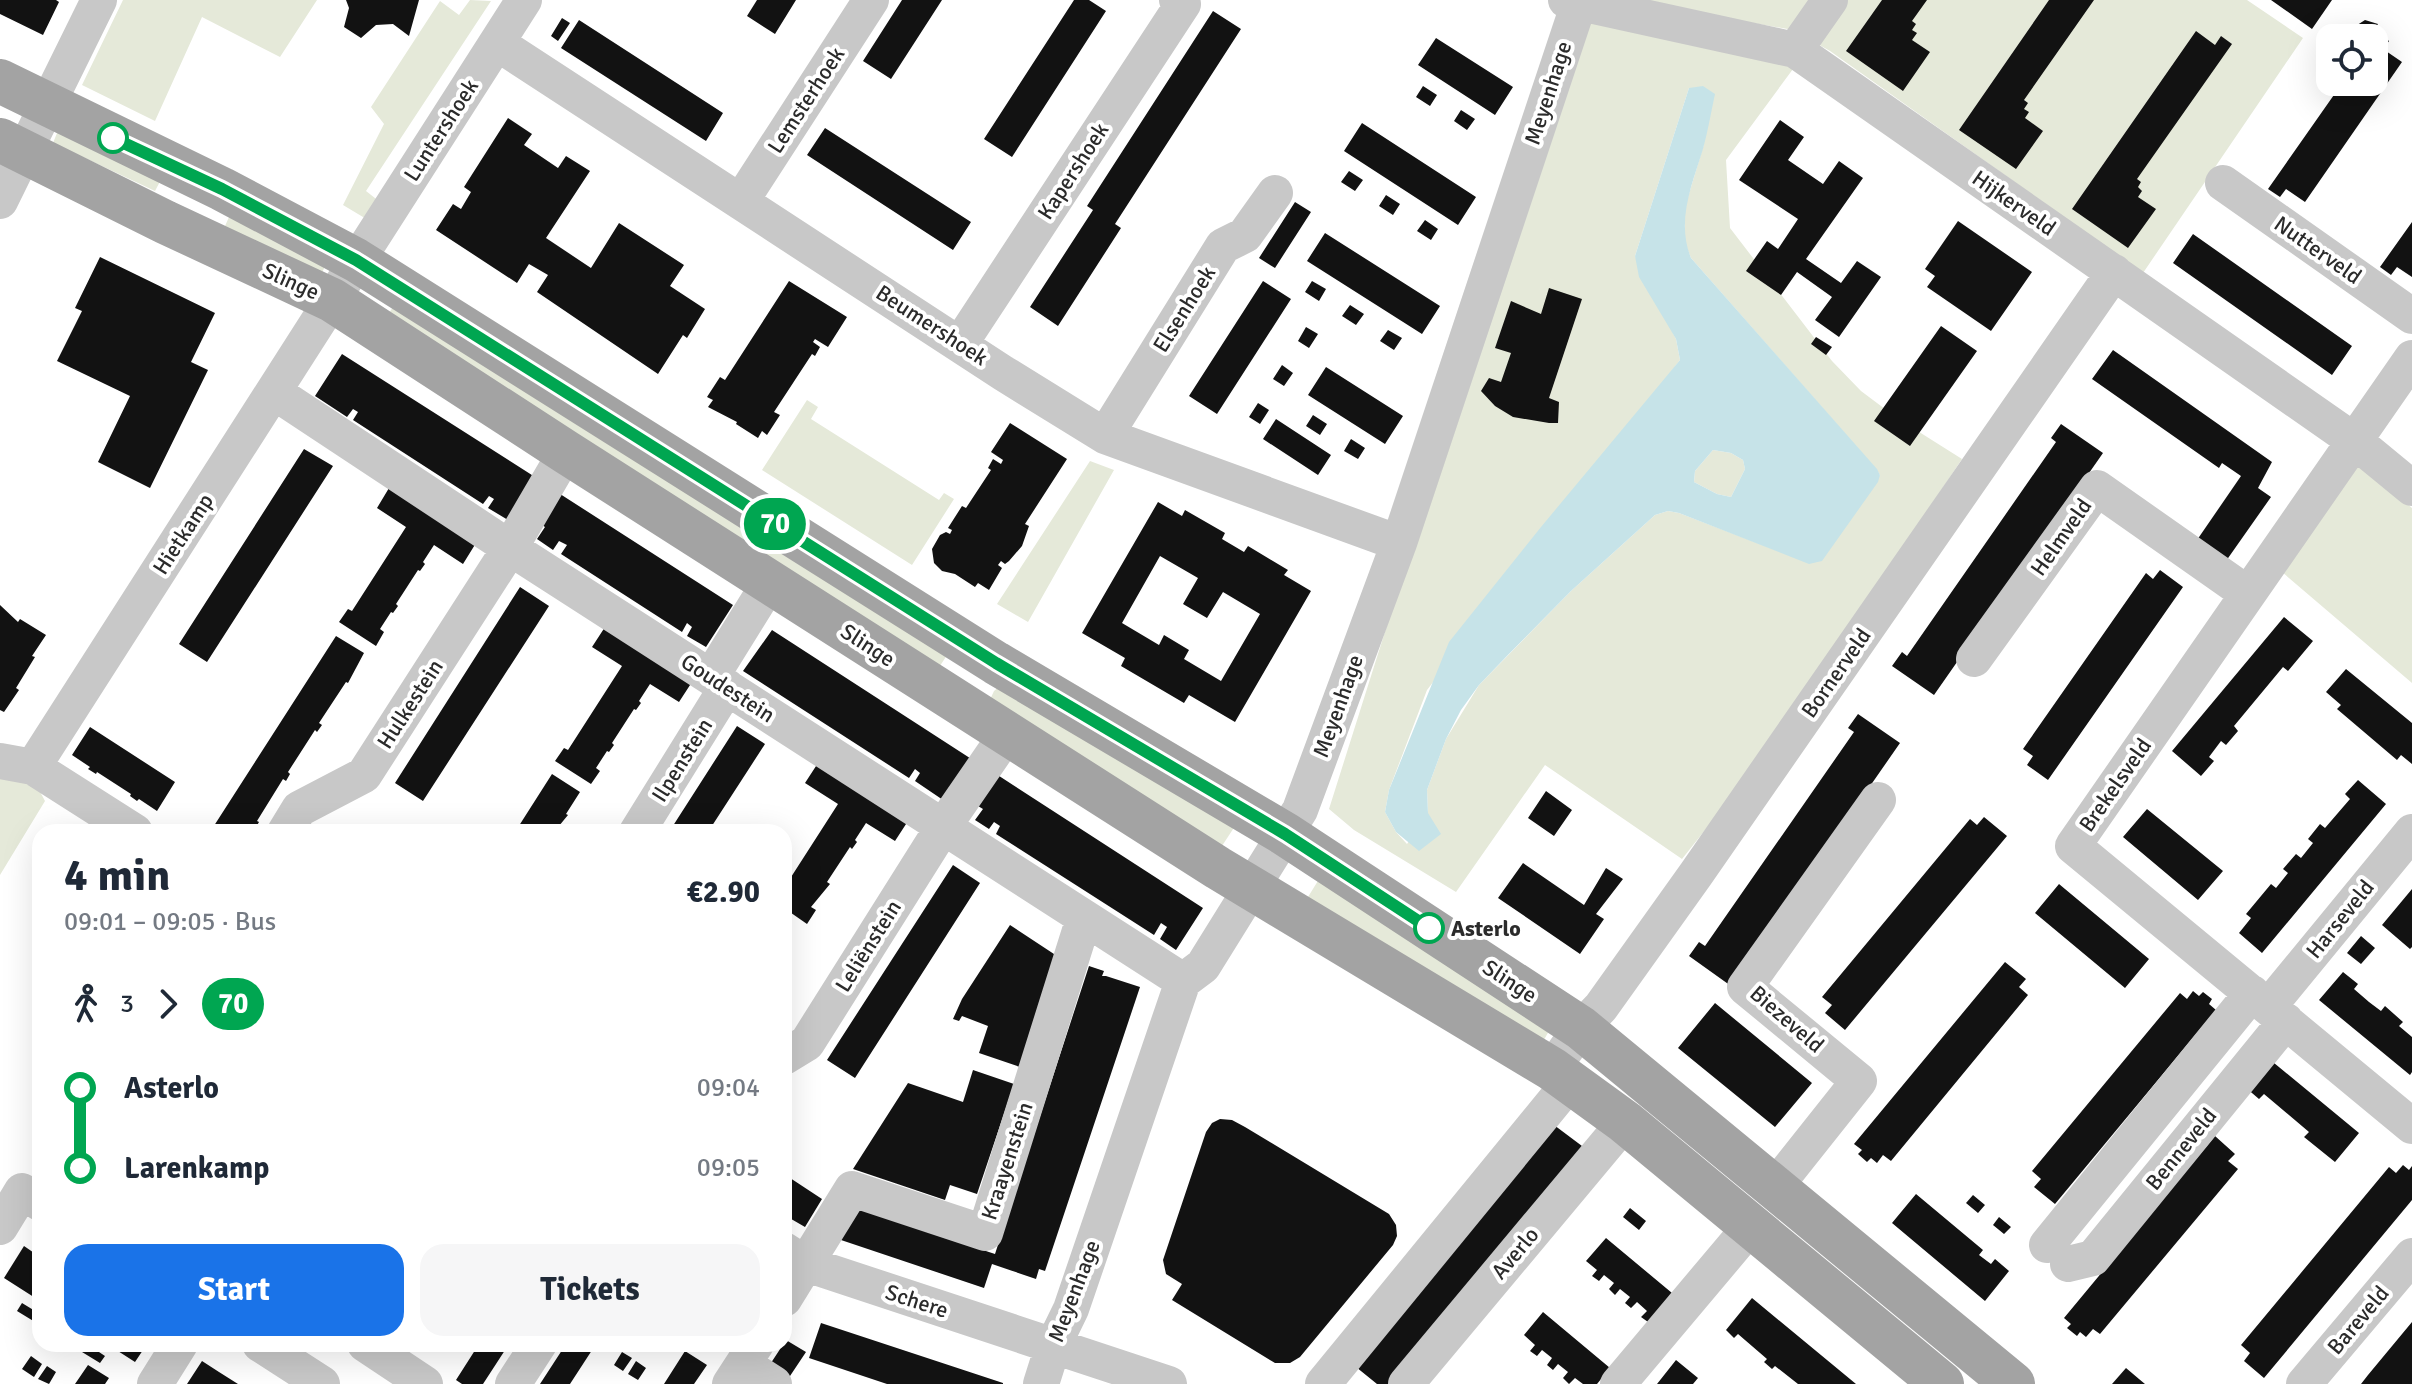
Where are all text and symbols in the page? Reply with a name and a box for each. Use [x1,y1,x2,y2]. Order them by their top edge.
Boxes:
map controls [2316,24,2388,96]
button: locate [2316,24,2388,96]
street label: Meyenhage [1519,38,1577,148]
street label: Lemsterhoek [762,42,850,158]
street label: Luntershoek [398,74,484,186]
street label: Kapershoek [1032,117,1114,225]
unlabelled marker [98,123,128,153]
street label: Hijkerveld [1967,164,2061,242]
street label: Nutterveld [2269,210,2367,290]
street label: Slinge [258,257,324,305]
street label: Elsenhoek [1147,261,1221,357]
street label: Beumershoek [871,279,993,371]
street label: Hietkamp [147,489,219,579]
street label: Helmveld [2025,493,2097,581]
line badge: 70 [739,498,811,550]
text: 70 [760,507,790,541]
street label: Slinge [836,618,900,672]
street label: Bornerveld [1795,623,1877,723]
street label: Goudestein [676,648,780,728]
street label: Meyenhage [1307,651,1369,761]
street label: Hulkestein [371,654,449,754]
street label: Ilpenstein [646,713,718,807]
street label: Brekelsveld [2073,733,2157,837]
text: 4 min [64,849,170,903]
text: €2.90 [687,874,760,911]
street label: Harseveld [2300,874,2380,964]
street label: Leliënstein [829,895,907,997]
text: 09:01 – 09:05 · Bus [64,906,276,938]
marker: Asterlo [1414,913,1444,943]
place label: Asterlo [1451,915,1521,942]
street label: Slinge [1478,954,1542,1008]
street label: Biezeveld [1744,980,1830,1058]
icon: walk [64,982,108,1026]
icon: forward [146,982,190,1026]
text: 70 [218,987,248,1021]
text: 3 [120,988,134,1020]
text: Asterlo [124,1070,219,1107]
text: 09:04 [697,1072,760,1104]
street label: Kraayenstein [975,1099,1039,1223]
street label: Benneveld [2140,1103,2222,1195]
text: Larenkamp [124,1150,269,1187]
text: 09:05 [697,1152,760,1184]
street label: Averlo [1486,1221,1544,1285]
street label: Meyenhage [1042,1236,1106,1346]
button: Start [64,1244,404,1336]
button: Tickets [420,1244,760,1336]
street label: Schere [882,1278,952,1324]
street label: Bareveld [2321,1280,2395,1360]

